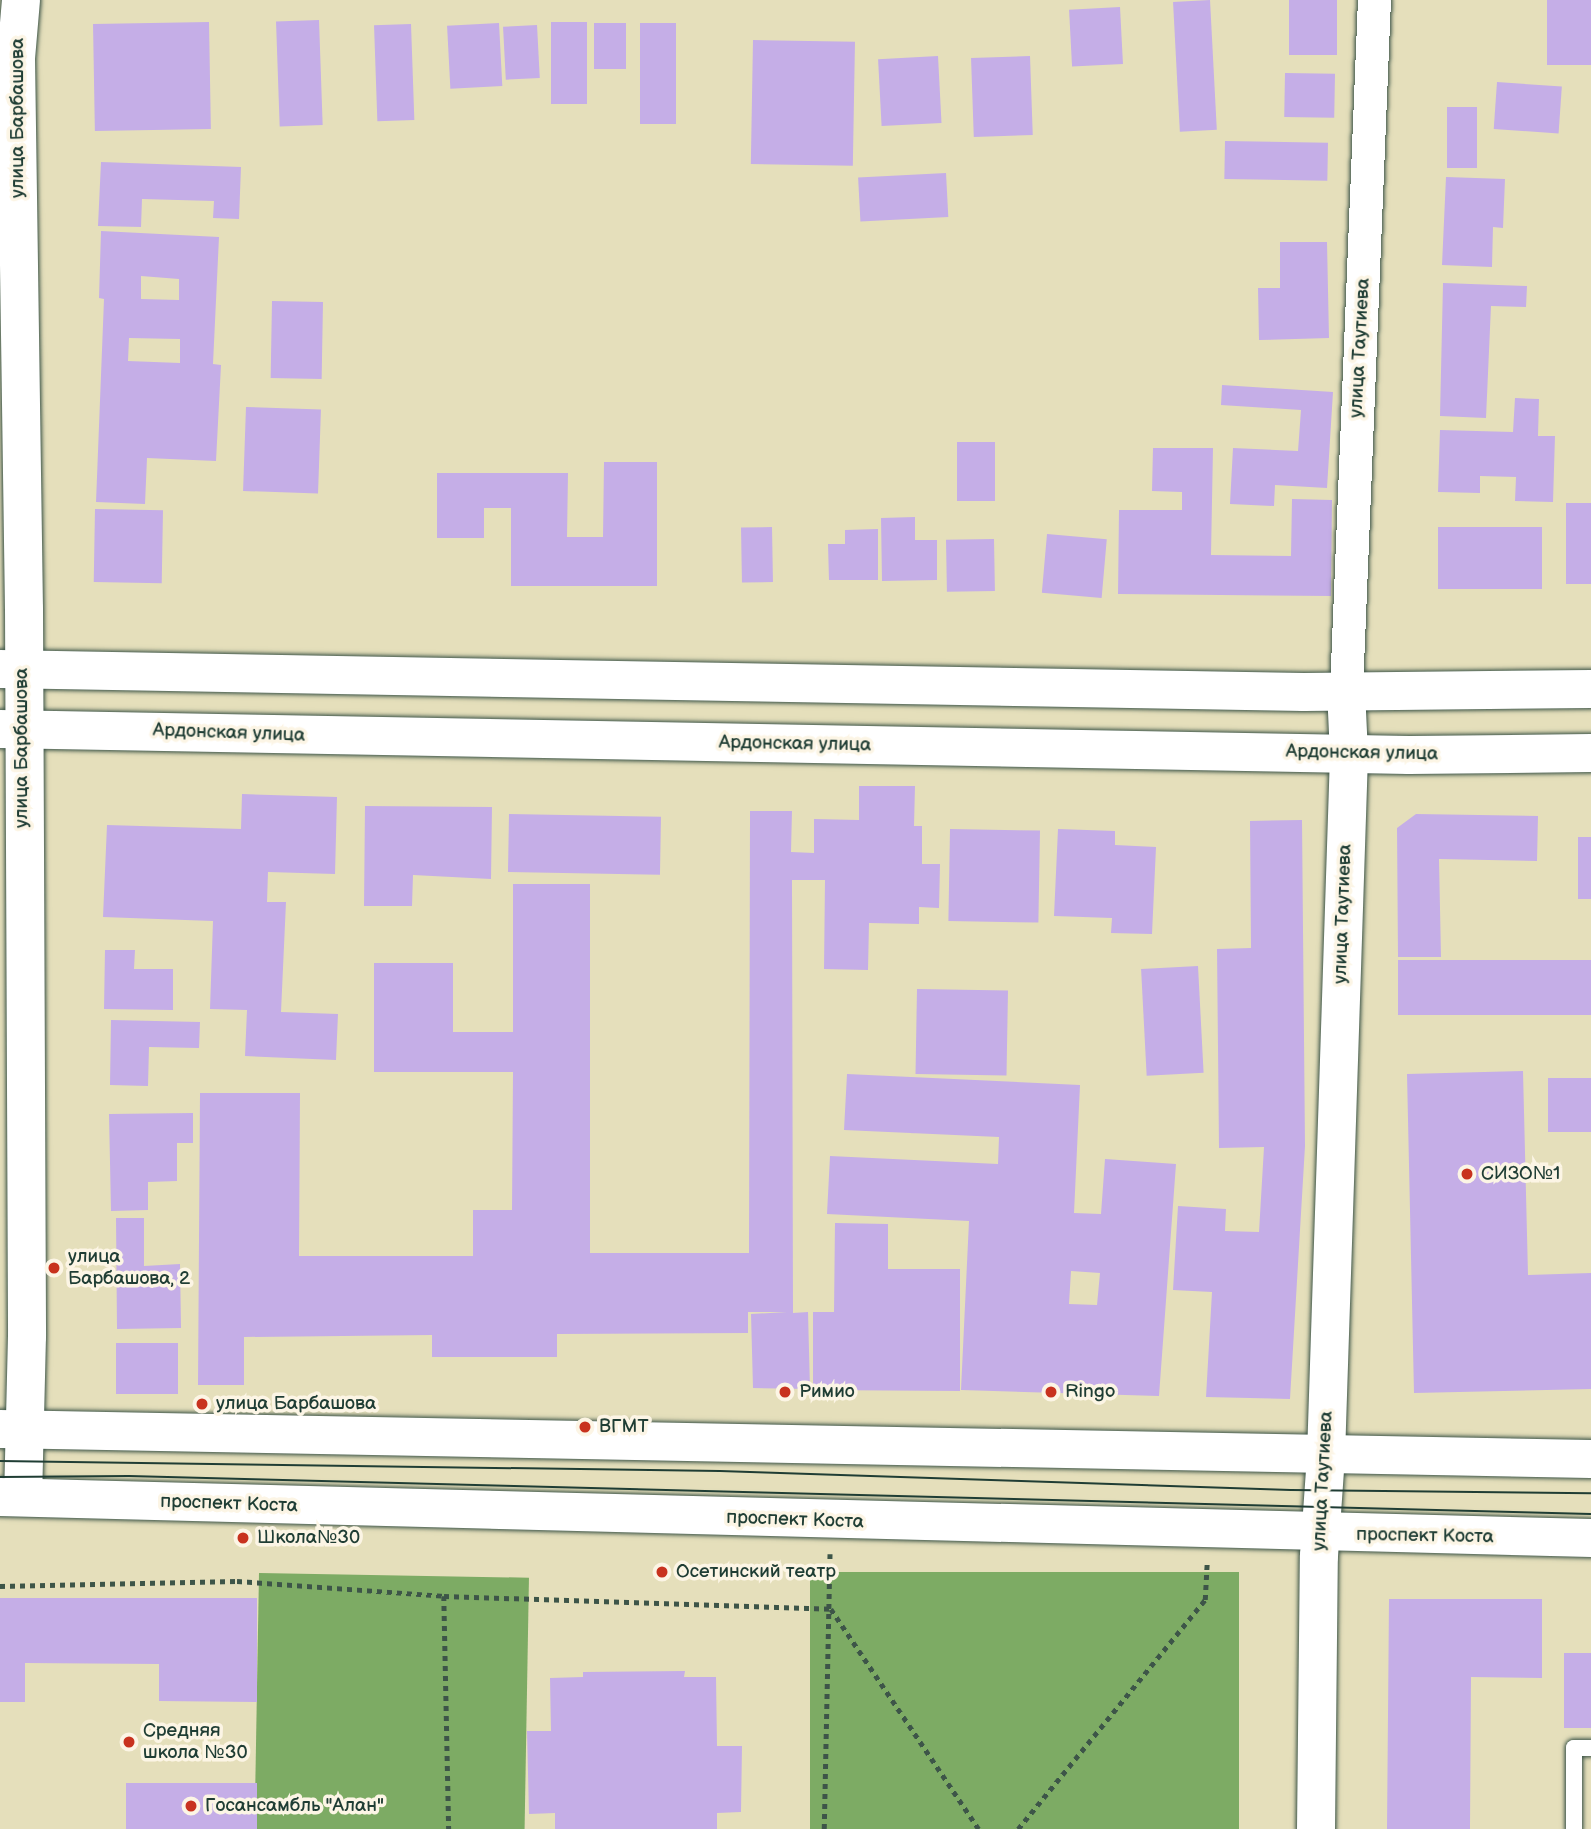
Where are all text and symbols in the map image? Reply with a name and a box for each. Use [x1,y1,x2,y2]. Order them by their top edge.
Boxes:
street label: улица Барбашова [7,38,29,198]
street label: улица Таутиева [1345,278,1375,418]
street label: улица Барбашова [11,668,33,828]
street label: Ардонская улица [152,719,306,747]
street label: Ардонская улица [719,731,871,757]
street label: Ардонская улица [1286,740,1438,766]
street label: улица Таутиева [1329,844,1357,984]
place label: СИЗО№1 [1481,1163,1560,1185]
marker: СИЗО№1 [1459,1166,1475,1182]
place label: улица Барбашова, 2 [68,1246,190,1290]
marker: улица Барбашова, 2 [46,1260,62,1276]
place label: Римио [799,1381,855,1403]
place label: Ringo [1065,1381,1115,1403]
marker: Римио [777,1384,793,1400]
marker: Ringo [1043,1384,1059,1400]
place label: улица Барбашова [216,1393,376,1415]
marker: улица Барбашова [194,1396,210,1412]
street label: улица Таутиева [1308,1411,1338,1551]
place label: ВГМТ [599,1416,648,1438]
marker: ВГМТ [577,1419,593,1435]
street label: проспект Коста [160,1490,298,1518]
street label: проспект Коста [726,1506,864,1534]
street label: проспект Коста [1356,1523,1494,1549]
place label: Школа№30 [257,1527,360,1549]
marker: Школа№30 [235,1530,251,1546]
place label: Осетинский театр [676,1561,836,1583]
marker: Осетинский театр [654,1564,670,1580]
place label: Средняя школа №30 [143,1720,248,1764]
marker: Средняя школа №30 [121,1734,137,1750]
place label: Госансамбль "Алан" [205,1795,384,1817]
marker: Госансамбль "Алан" [183,1798,199,1814]

